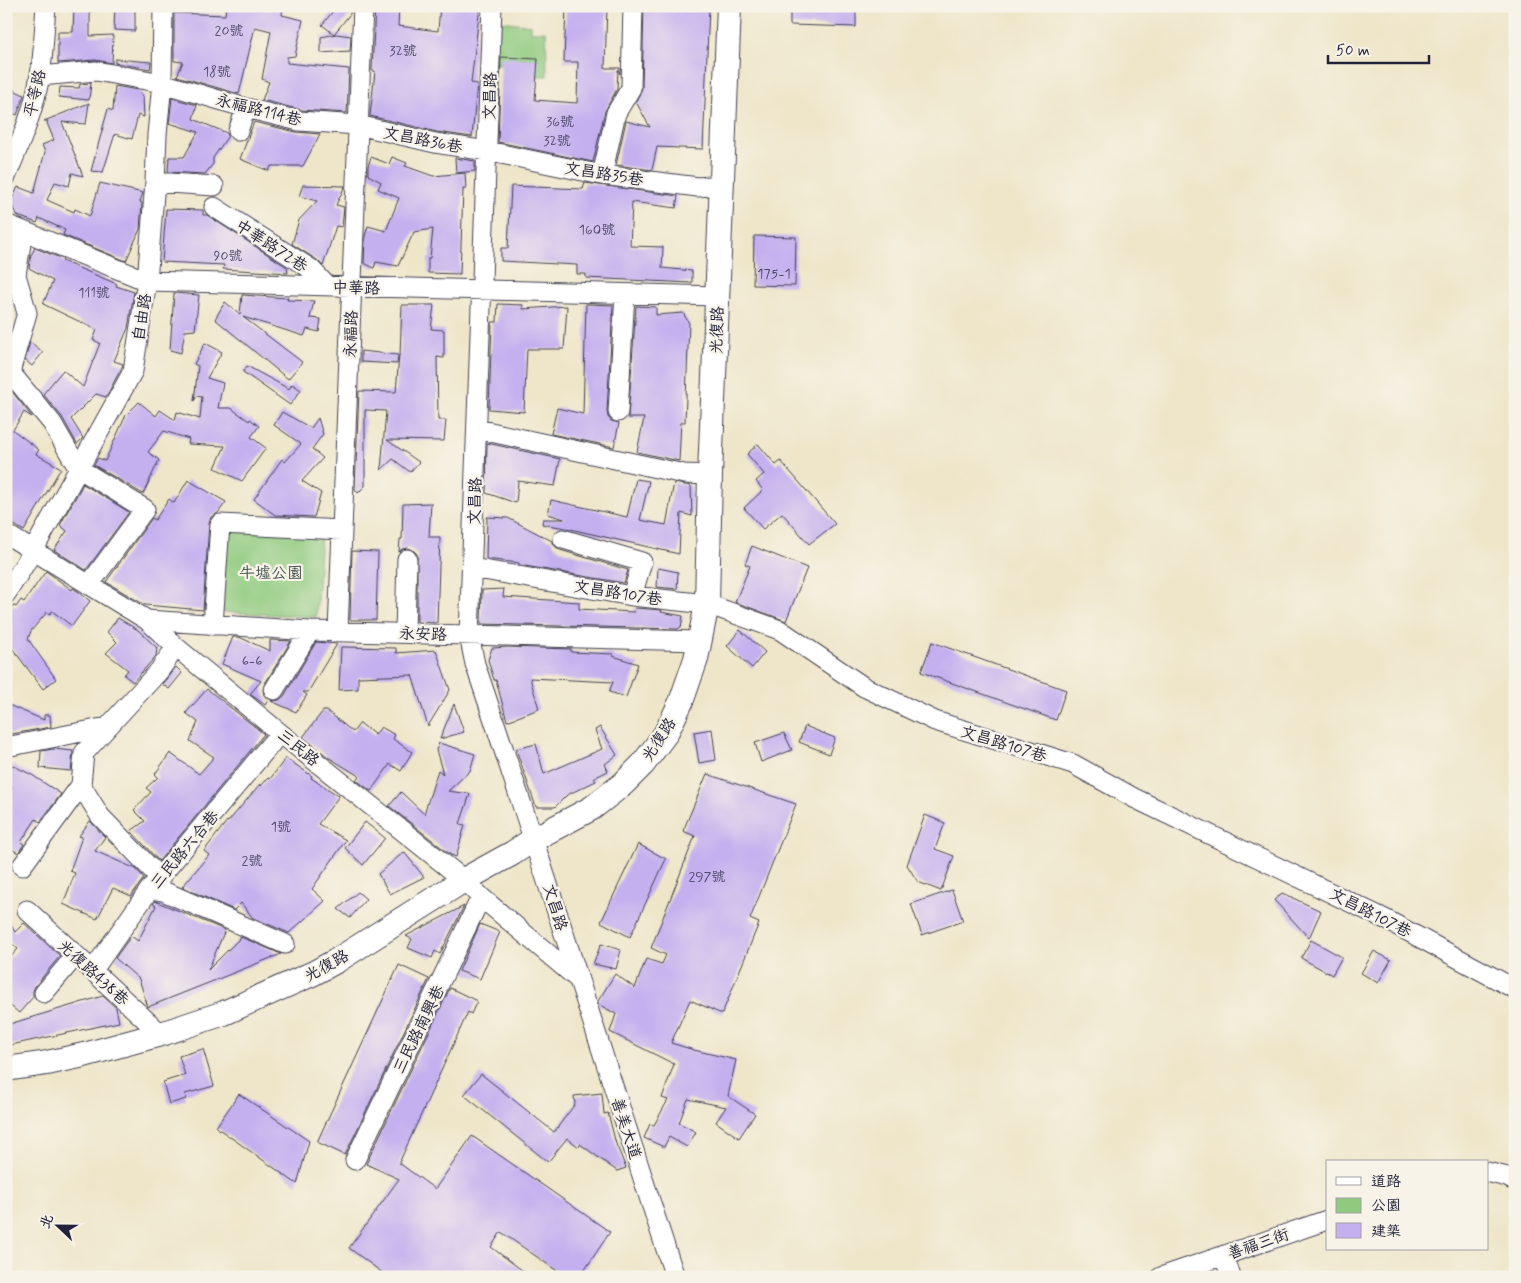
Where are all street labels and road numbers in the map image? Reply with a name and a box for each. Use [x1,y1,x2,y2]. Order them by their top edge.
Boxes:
street label: 平等路 [20,68,51,119]
street label: 文昌路 [479,72,502,120]
street label: 永福路114巷 [214,90,304,131]
street label: 文昌路36巷 [381,123,464,158]
street label: 文昌路35巷 [563,158,645,191]
street label: 中華路72巷 [231,215,311,277]
street label: 中華路 [332,278,380,299]
street label: 自由路 [128,292,157,343]
street label: 光復路 [706,306,729,354]
street label: 永福路 [340,310,363,358]
street label: 文昌路 [464,477,487,525]
street label: 文昌路107巷 [572,576,663,611]
street label: 永安路 [399,623,447,646]
street label: 光復路 [637,714,681,766]
street label: 文昌路107巷 [958,721,1049,768]
street label: 三民路 [273,725,323,771]
street label: 三民路六合巷 [146,806,224,893]
street label: 文昌路 [538,881,572,933]
street label: 文昌路107巷 [1326,884,1415,943]
street label: 光復路438巷 [53,936,133,1011]
street label: 光復路 [301,945,353,987]
street label: 三民路南興巷 [389,982,450,1077]
street label: 善美大道 [606,1095,645,1162]
street label: 善福三街 [1225,1224,1292,1265]

